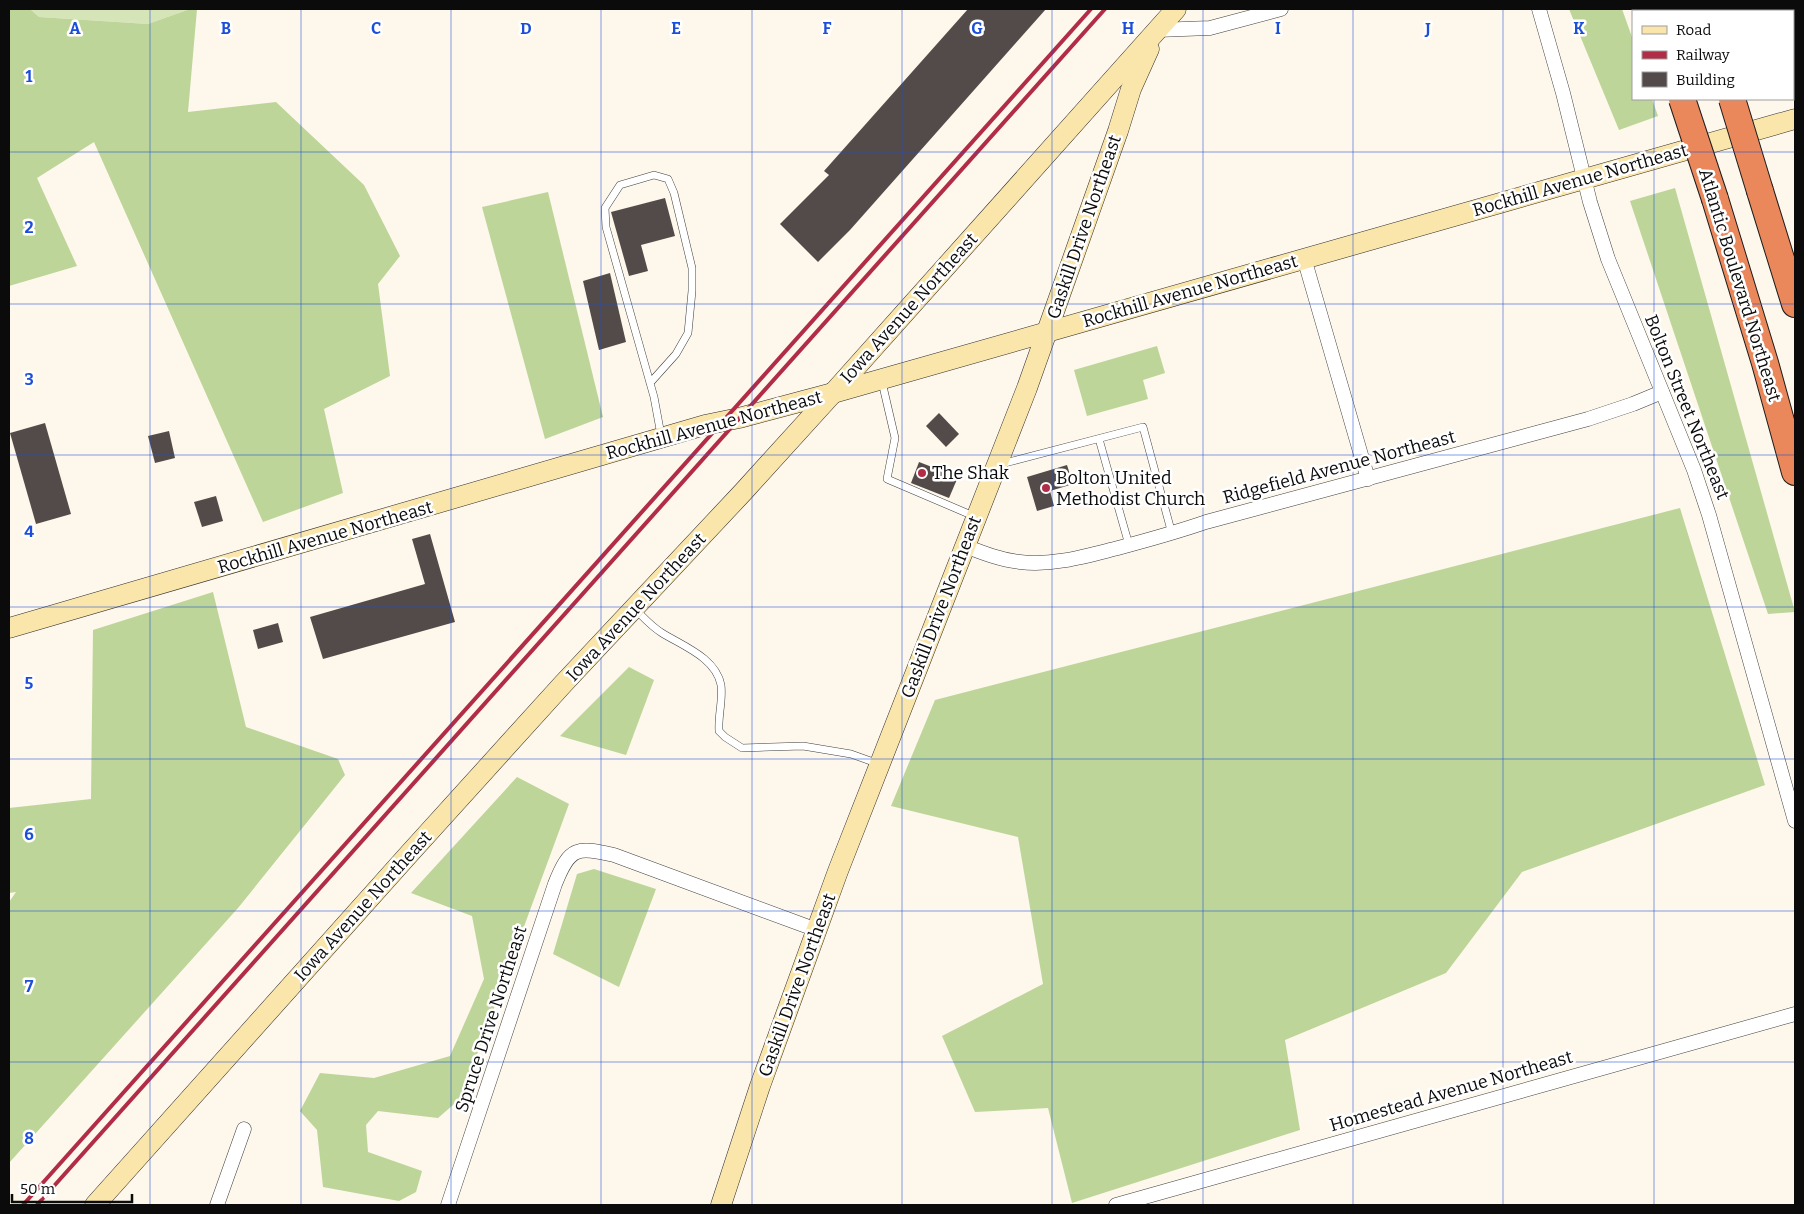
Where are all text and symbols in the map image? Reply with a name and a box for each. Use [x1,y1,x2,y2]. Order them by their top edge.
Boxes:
legend [1632,10,1794,100]
text: A [69,19,81,38]
text: B [221,19,231,38]
text: C [371,19,381,38]
text: D [520,19,532,38]
text: E [671,19,681,38]
text: F [823,19,832,38]
text: G [971,19,983,38]
text: H [1122,19,1135,38]
text: I [1275,19,1281,38]
text: J [1424,19,1431,38]
text: K [1573,19,1585,38]
text: Road [1676,21,1711,39]
text: Railway [1676,46,1730,64]
text: 1 [26,67,33,86]
text: Building [1676,71,1735,89]
street label: Gaskill Drive Northeast [1042,132,1126,322]
street label: Rockhill Avenue Northeast [1470,139,1690,221]
street label: Atlantic Boulevard Northeast [1694,166,1786,405]
text: 2 [24,218,34,237]
street label: Iowa Avenue Northeast [836,228,983,388]
street label: Rockhill Avenue Northeast [1080,250,1300,332]
street label: Bolton Street Northeast [1640,311,1734,503]
text: 3 [24,370,34,389]
street label: Rockhill Avenue Northeast [604,385,825,464]
street label: Ridgefield Avenue Northeast [1220,425,1458,509]
place label: The Shak [932,462,1010,484]
marker: The Shak [916,467,928,479]
place label: Bolton United Methodist Church [1056,467,1205,510]
marker: Bolton United Methodist Church [1040,482,1052,494]
street label: Rockhill Avenue Northeast [215,496,435,578]
street label: Gaskill Drive Northeast [896,512,986,701]
text: 4 [24,522,34,541]
street label: Iowa Avenue Northeast [561,528,711,686]
text: 5 [25,674,34,693]
text: 6 [24,825,34,844]
street label: Iowa Avenue Northeast [290,826,437,986]
street label: Gaskill Drive Northeast [754,890,841,1080]
street label: Spruce Drive Northeast [450,922,532,1115]
text: 7 [25,977,34,996]
street label: Homestead Avenue Northeast [1327,1046,1575,1136]
text: 8 [24,1129,34,1148]
scale bar [12,1172,132,1204]
text: 50 m [20,1180,56,1198]

